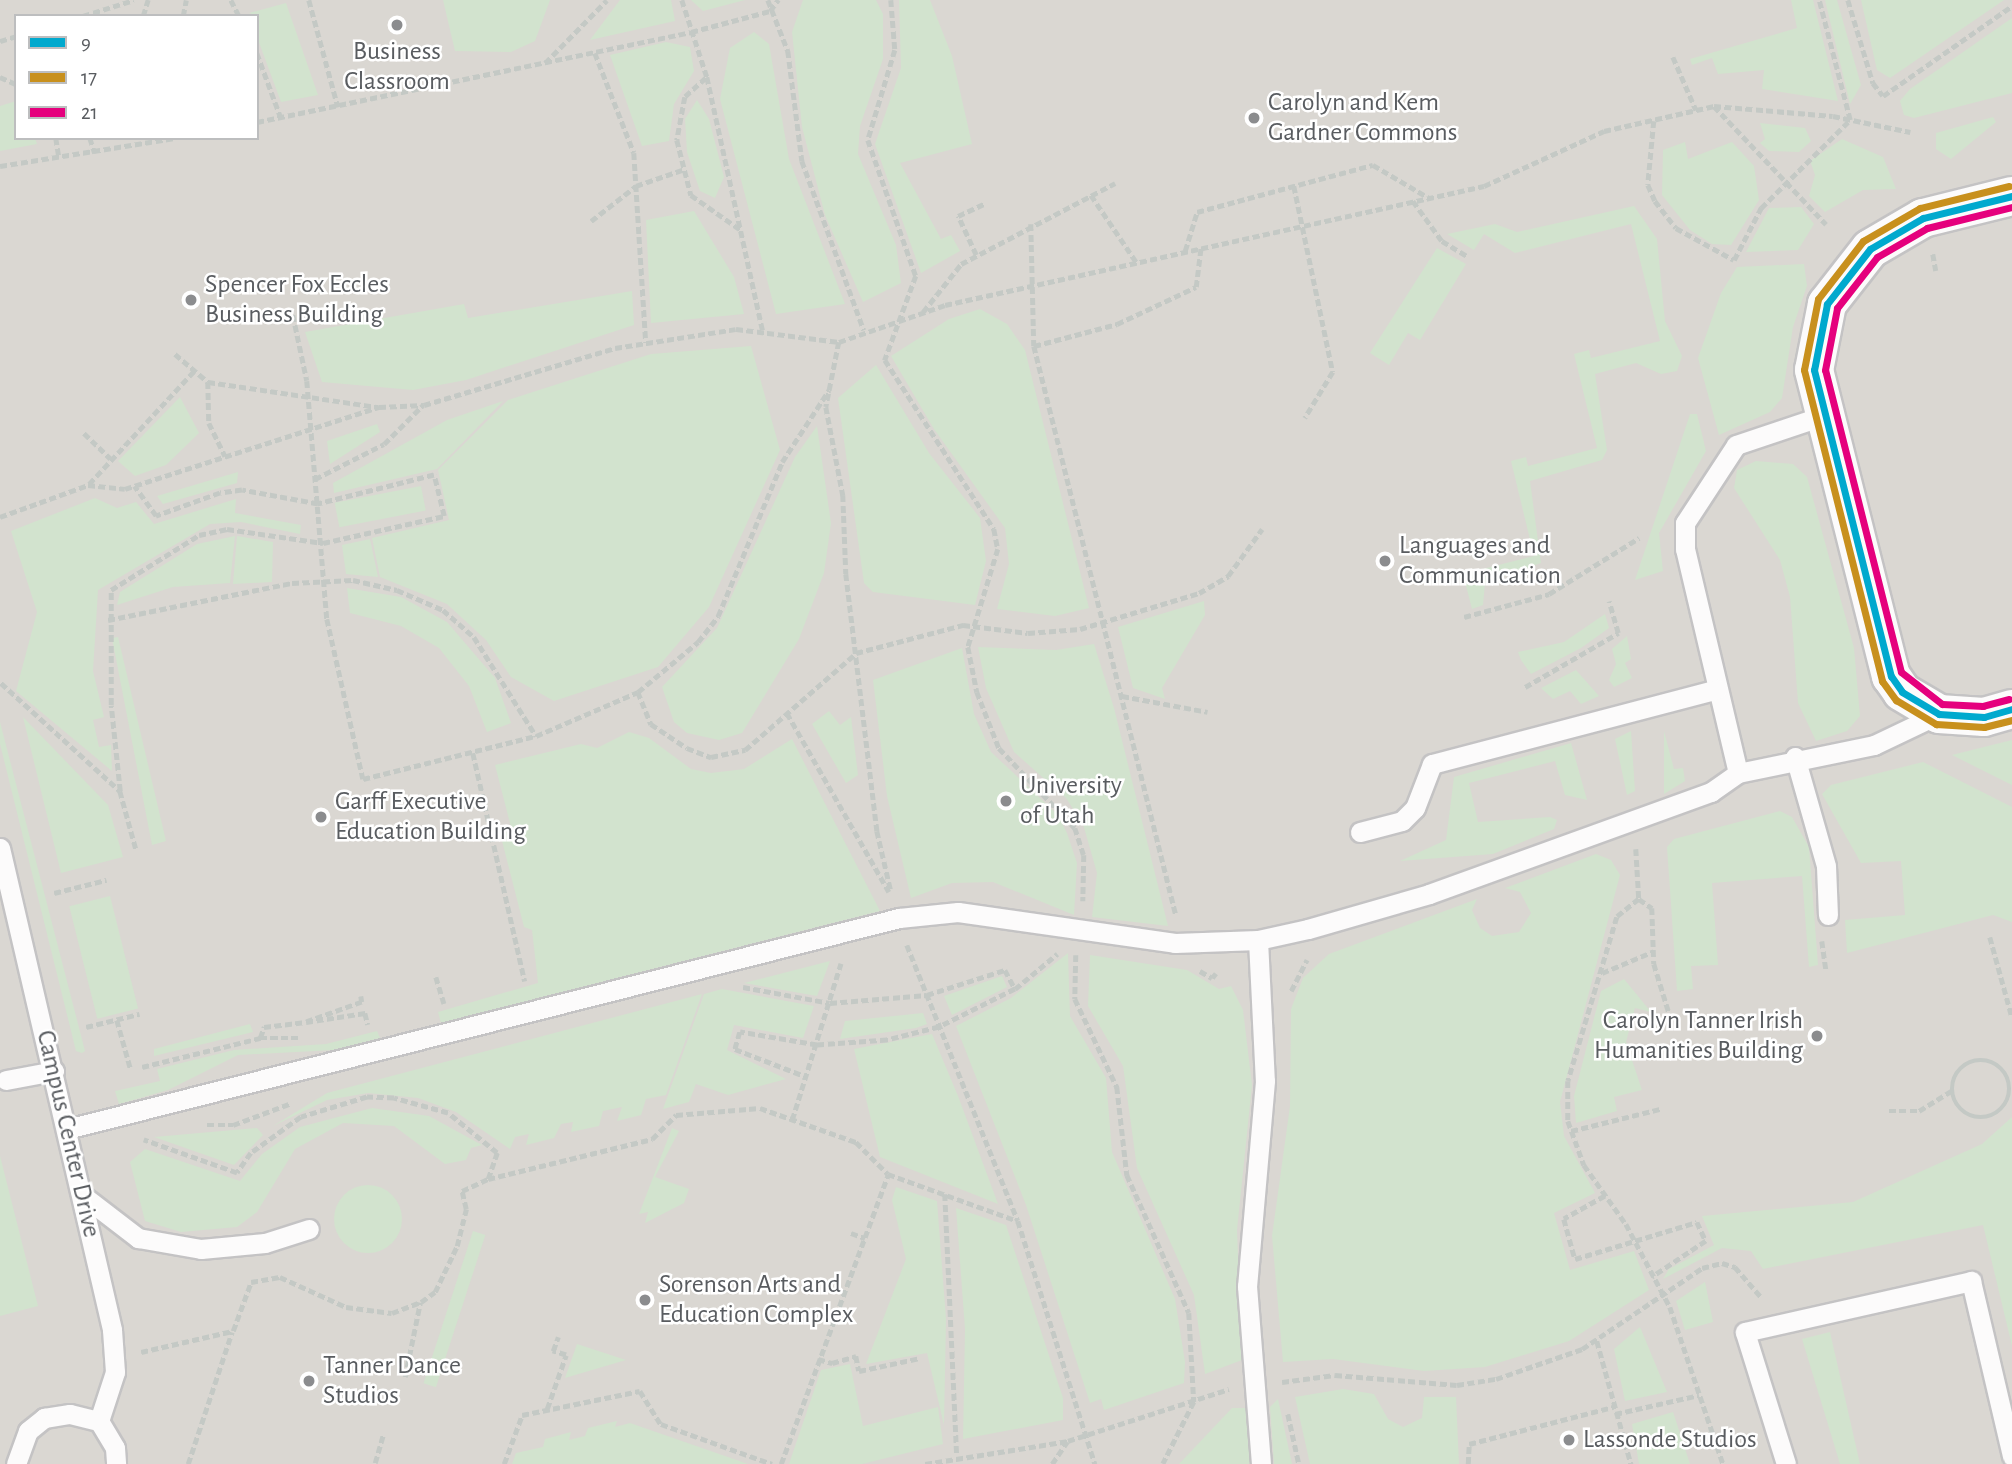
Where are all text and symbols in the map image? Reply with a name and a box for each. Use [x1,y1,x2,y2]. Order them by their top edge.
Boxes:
legend [14,14,259,140]
marker: Business Classroom [389,17,405,33]
text: 9 [81,32,91,53]
place label: Business Classroom [344,36,450,98]
text: 17 [81,67,97,88]
place label: Carolyn and Kem Gardner Commons [1268,87,1457,148]
text: 21 [81,102,98,123]
marker: Carolyn and Kem Gardner Commons [1246,110,1262,126]
place label: Spencer Fox Eccles Business Building [205,269,389,330]
marker: Spencer Fox Eccles Business Building [183,292,199,308]
place label: Languages and Communication [1399,530,1561,592]
marker: Languages and Communication [1377,553,1393,569]
place label: University of Utah [1020,770,1122,832]
place label: Garff Executive Education Building [335,786,526,848]
marker: University of Utah [998,793,1014,809]
marker: Garff Executive Education Building [313,809,329,825]
place label: Carolyn Tanner Irish Humanities Building [1594,1005,1803,1066]
street label: Campus Center Drive [29,1027,107,1241]
marker: Carolyn Tanner Irish Humanities Building [1809,1028,1825,1044]
place label: Sorenson Arts and Education Complex [659,1269,853,1330]
marker: Sorenson Arts and Education Complex [637,1292,653,1308]
place label: Tanner Dance Studios [323,1350,461,1412]
marker: Tanner Dance Studios [301,1373,317,1389]
place label: Lassonde Studios [1583,1424,1757,1456]
marker: Lassonde Studios [1561,1432,1577,1448]

